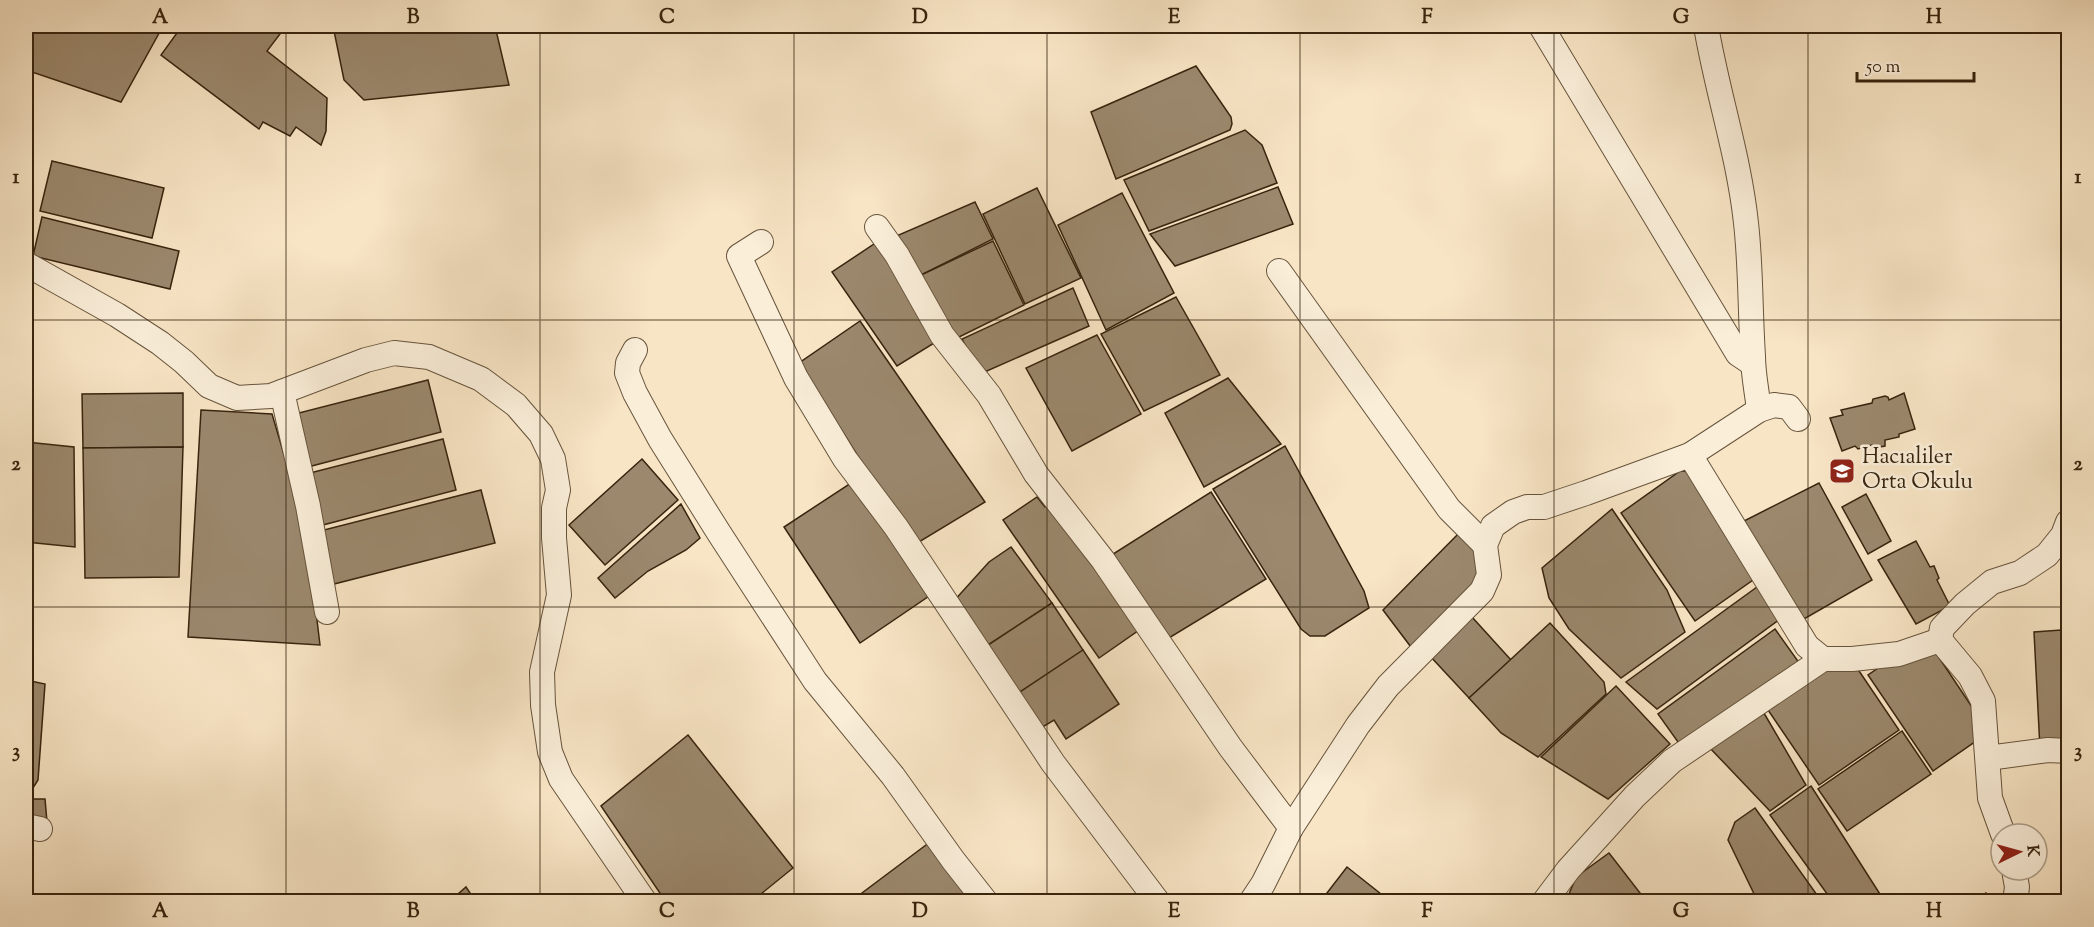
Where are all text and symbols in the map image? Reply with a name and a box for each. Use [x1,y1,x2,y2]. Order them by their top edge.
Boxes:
text: A [152,4,169,33]
text: B [407,4,420,33]
text: C [659,4,675,33]
text: D [912,4,928,33]
text: E [1168,4,1181,33]
text: F [1421,4,1433,33]
text: G [1673,4,1690,33]
text: H [1926,4,1942,33]
scale bar [1857,45,1974,83]
text: 50 m [1865,55,1901,81]
text: 1 [13,164,20,193]
text: 1 [2075,164,2082,193]
place label: Hacıaliler Orta Okulu [1862,442,1973,499]
text: 2 [11,451,21,480]
text: 2 [2073,451,2083,480]
school or university icon: Hacıaliler Orta Okulu [1827,456,1857,486]
text: 3 [12,738,20,767]
text: 3 [2074,738,2082,767]
north arrow [1989,822,2049,882]
text: K [2019,844,2043,858]
text: A [152,898,169,927]
text: B [407,898,420,927]
text: C [659,898,675,927]
text: D [912,898,928,927]
text: E [1168,898,1181,927]
text: F [1421,898,1433,927]
text: G [1673,898,1690,927]
text: H [1926,898,1942,927]

